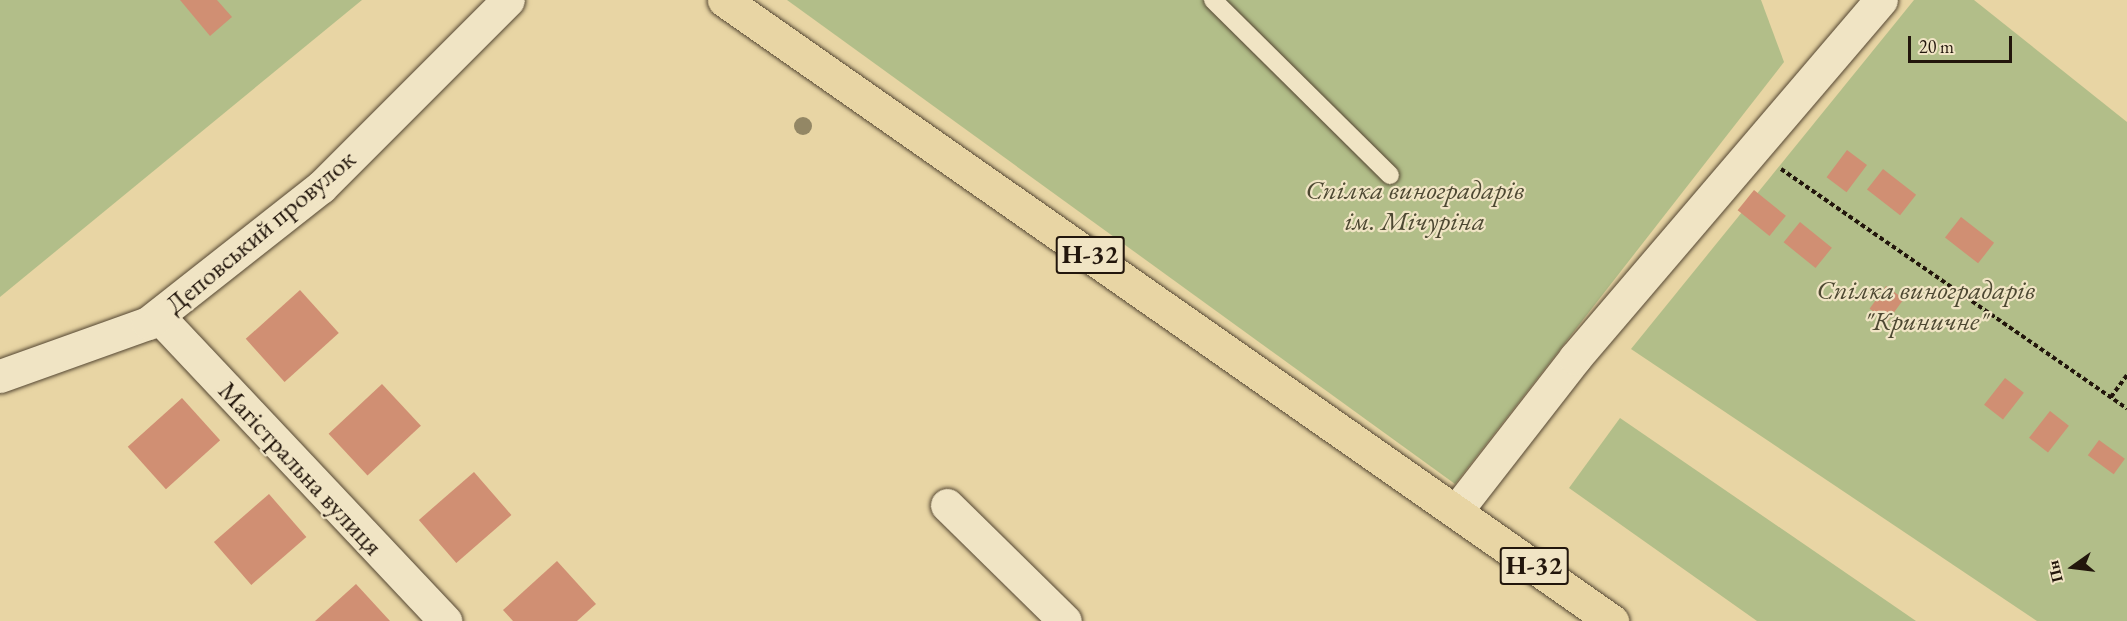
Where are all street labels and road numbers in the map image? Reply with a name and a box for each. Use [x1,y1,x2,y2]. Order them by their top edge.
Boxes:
street label: Деповський провулок [158,142,362,320]
road number: Н-32 [1056,232,1124,278]
street label: Магістральна вулиця [212,374,390,562]
road number: Н-32 [1500,543,1568,589]

